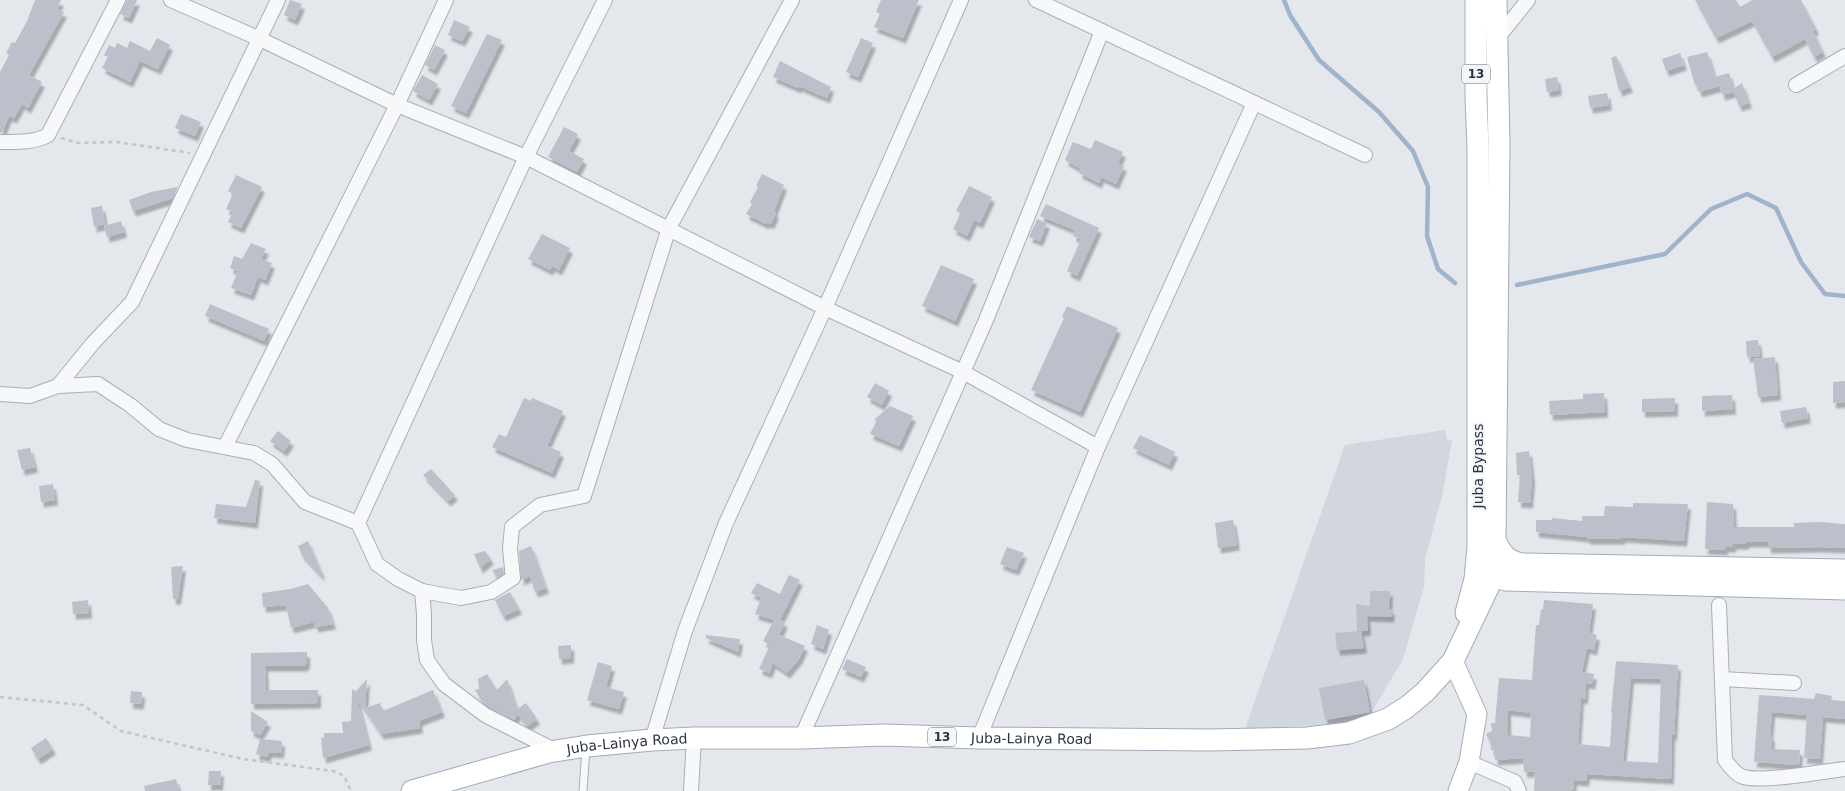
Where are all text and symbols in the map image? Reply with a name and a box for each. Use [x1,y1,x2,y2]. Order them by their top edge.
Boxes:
road number: 13 [1462,64,1490,84]
street label: Juba Bypass [1470,424,1486,509]
road number: 13 [928,728,956,746]
street label: Juba-Lainya Road [564,730,688,757]
street label: Juba-Lainya Road [970,730,1092,747]

